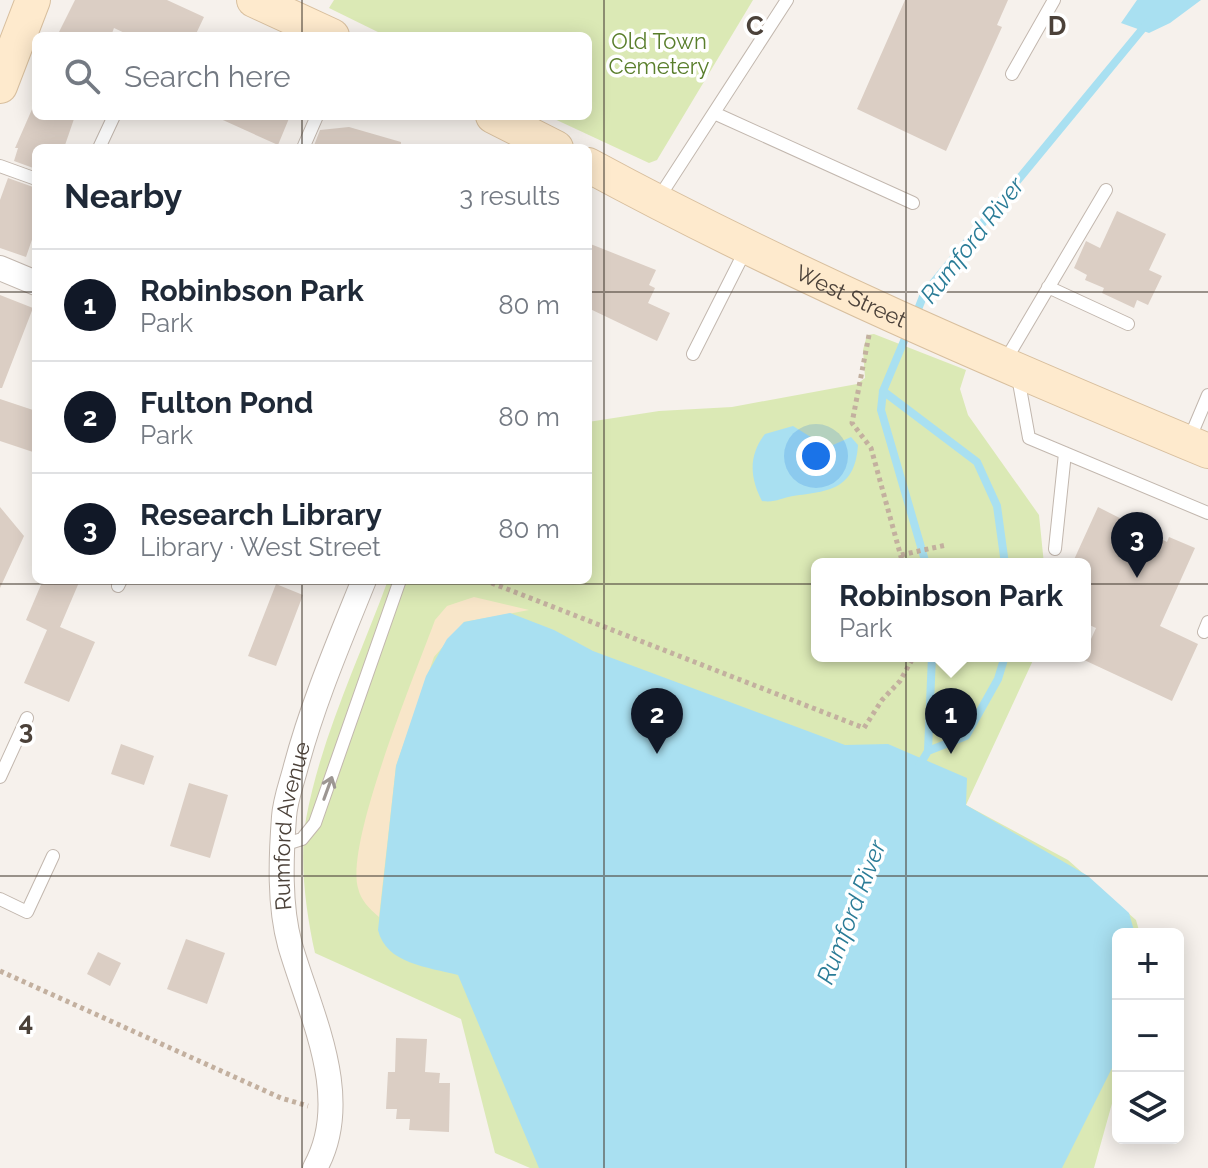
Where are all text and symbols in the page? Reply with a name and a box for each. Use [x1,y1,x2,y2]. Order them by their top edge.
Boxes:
text: C [746,11,764,41]
text: D [1048,11,1066,41]
park label: Old Town Cemetery [609,28,709,79]
search box [32,32,592,120]
icon: search [60,54,104,98]
text: Search here [124,59,291,94]
water label: Rumford River [914,171,1031,309]
text: Nearby [64,176,182,216]
text: 3 results [459,181,560,211]
street label: West Street [792,259,911,333]
text: Robinbson Park [140,273,364,308]
text: 1 [84,290,96,320]
text: 80 m [498,290,560,320]
text: Park [140,308,193,338]
text: Fulton Pond [140,385,313,420]
text: 2 [83,402,97,432]
text: 80 m [498,402,560,432]
text: Park [140,420,193,450]
your location [796,436,836,476]
text: Research Library [140,497,382,532]
pin: 3 [1111,512,1163,578]
text: 3 [83,514,97,544]
text: 80 m [498,514,560,544]
text: Library · West Street [140,532,381,562]
popup [811,558,1091,662]
text: Robinbson Park [839,578,1063,613]
text: Park [839,613,892,643]
pin: 2 [631,688,683,754]
pin: 1 [925,688,977,754]
text: 3 [19,715,33,745]
street label: Rumford Avenue [269,738,315,911]
one-way arrow [322,776,336,801]
water label: Rumford River [810,835,892,988]
map controls [1112,928,1184,1144]
button: + [1112,928,1184,1000]
button: − [1112,1000,1184,1072]
text: 4 [19,1007,33,1037]
button: layers [1112,1072,1184,1144]

